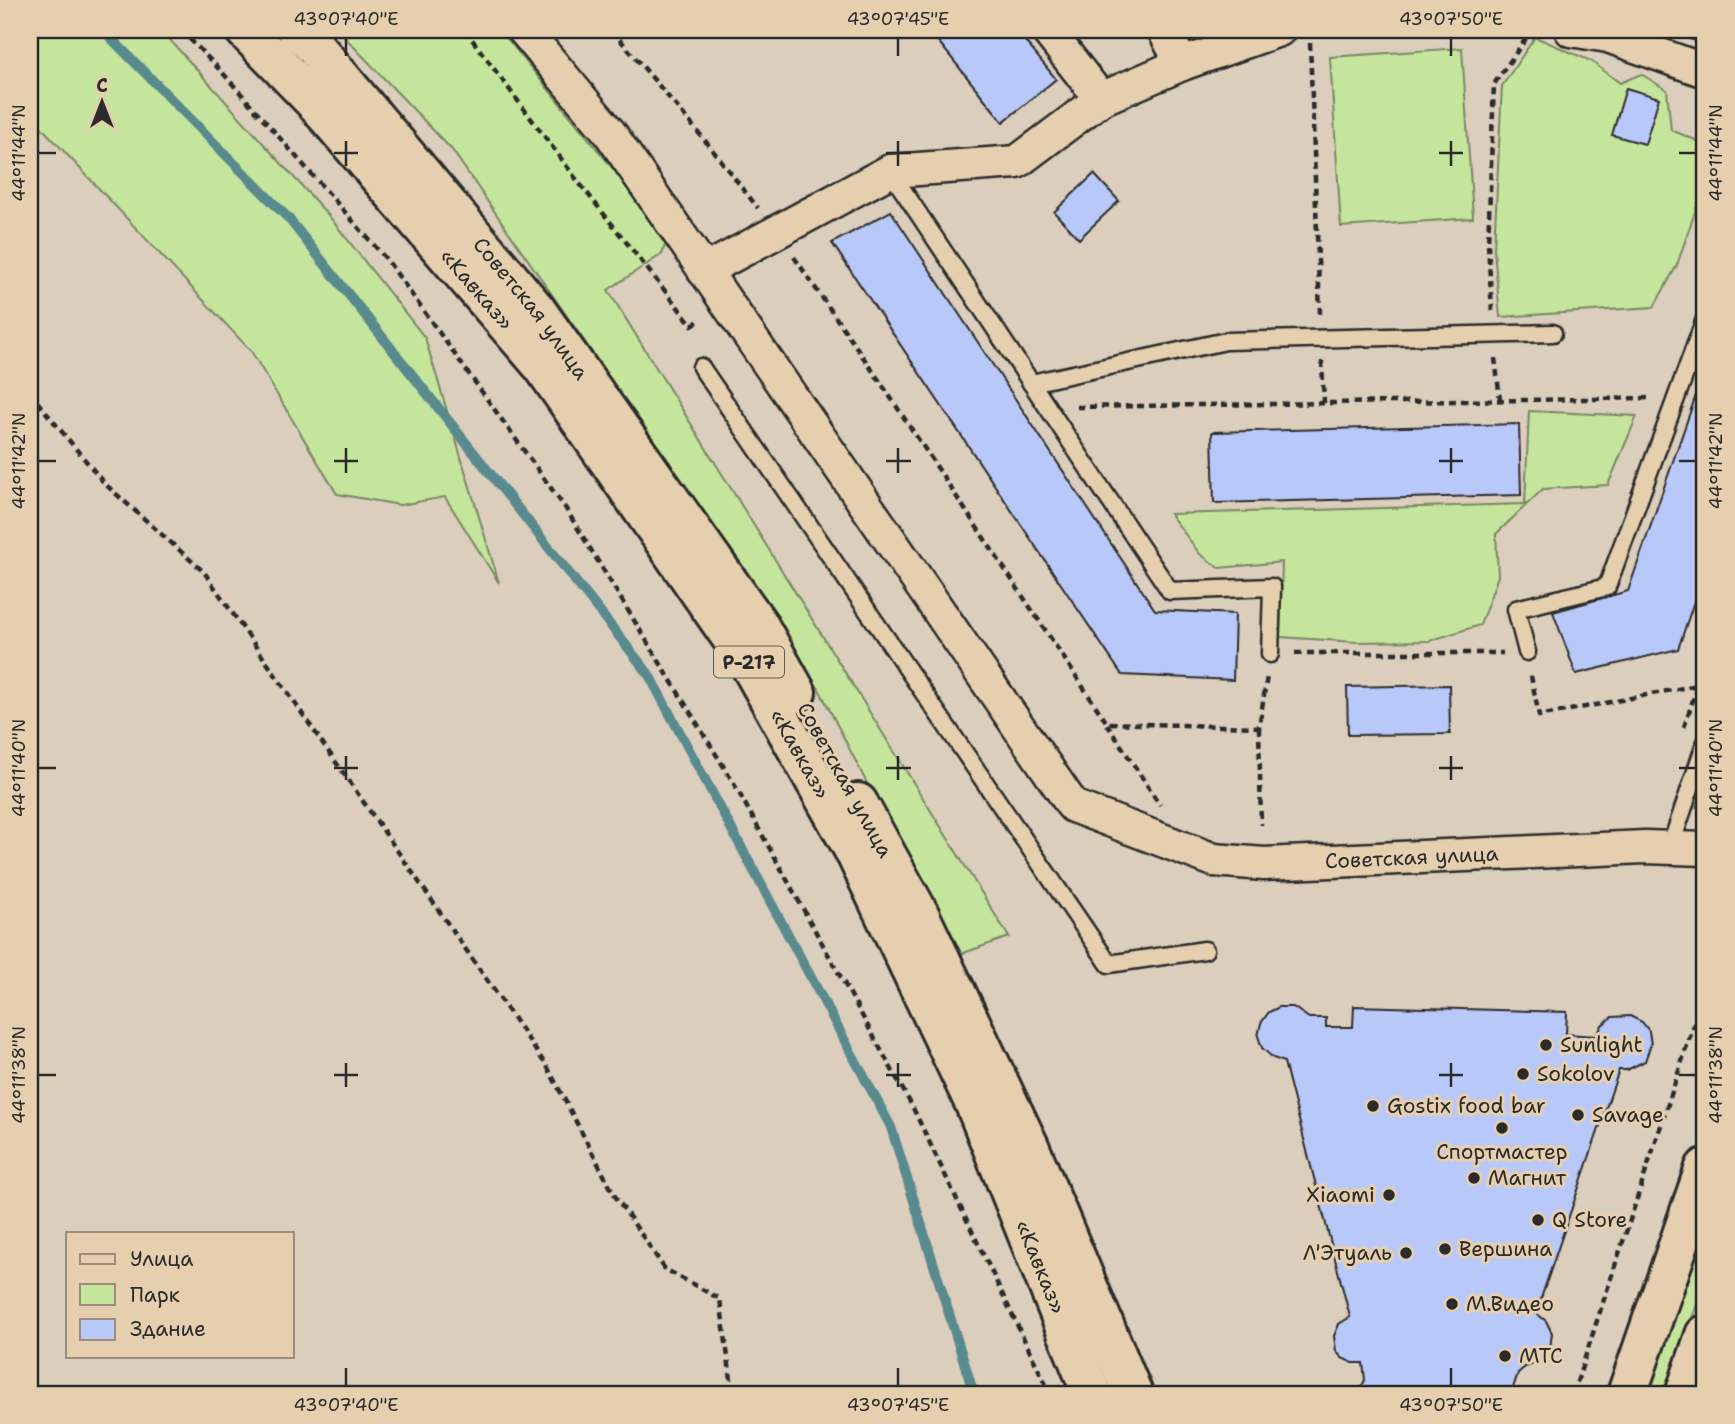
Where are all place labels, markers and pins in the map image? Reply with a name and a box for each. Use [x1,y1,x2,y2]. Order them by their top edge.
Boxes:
place label: Sunlight [1560,1031,1643,1059]
marker: Sunlight [1538,1037,1554,1053]
place label: Sokolov [1537,1060,1615,1088]
marker: Sokolov [1515,1066,1531,1082]
place label: Gostix food bar [1387,1092,1546,1120]
marker: Gostix food bar [1365,1098,1381,1114]
place label: Savage [1592,1101,1664,1129]
marker: Savage [1570,1107,1586,1123]
marker: Спортмастер [1494,1120,1510,1136]
place label: Спортмастер [1436,1138,1568,1166]
place label: Магнит [1488,1164,1567,1192]
marker: Магнит [1466,1170,1482,1186]
place label: Xiaomi [1306,1181,1375,1209]
marker: Xiaomi [1381,1187,1397,1203]
place label: Q Store [1552,1206,1627,1234]
marker: Q Store [1530,1212,1546,1228]
place label: Вершина [1459,1235,1552,1263]
place label: Л'Этуаль [1303,1239,1392,1267]
marker: Вершина [1437,1241,1453,1257]
marker: Л'Этуаль [1398,1245,1414,1261]
place label: М.Видео [1466,1290,1554,1318]
marker: М.Видео [1444,1296,1460,1312]
place label: МТС [1519,1342,1563,1370]
marker: МТС [1497,1348,1513,1364]

